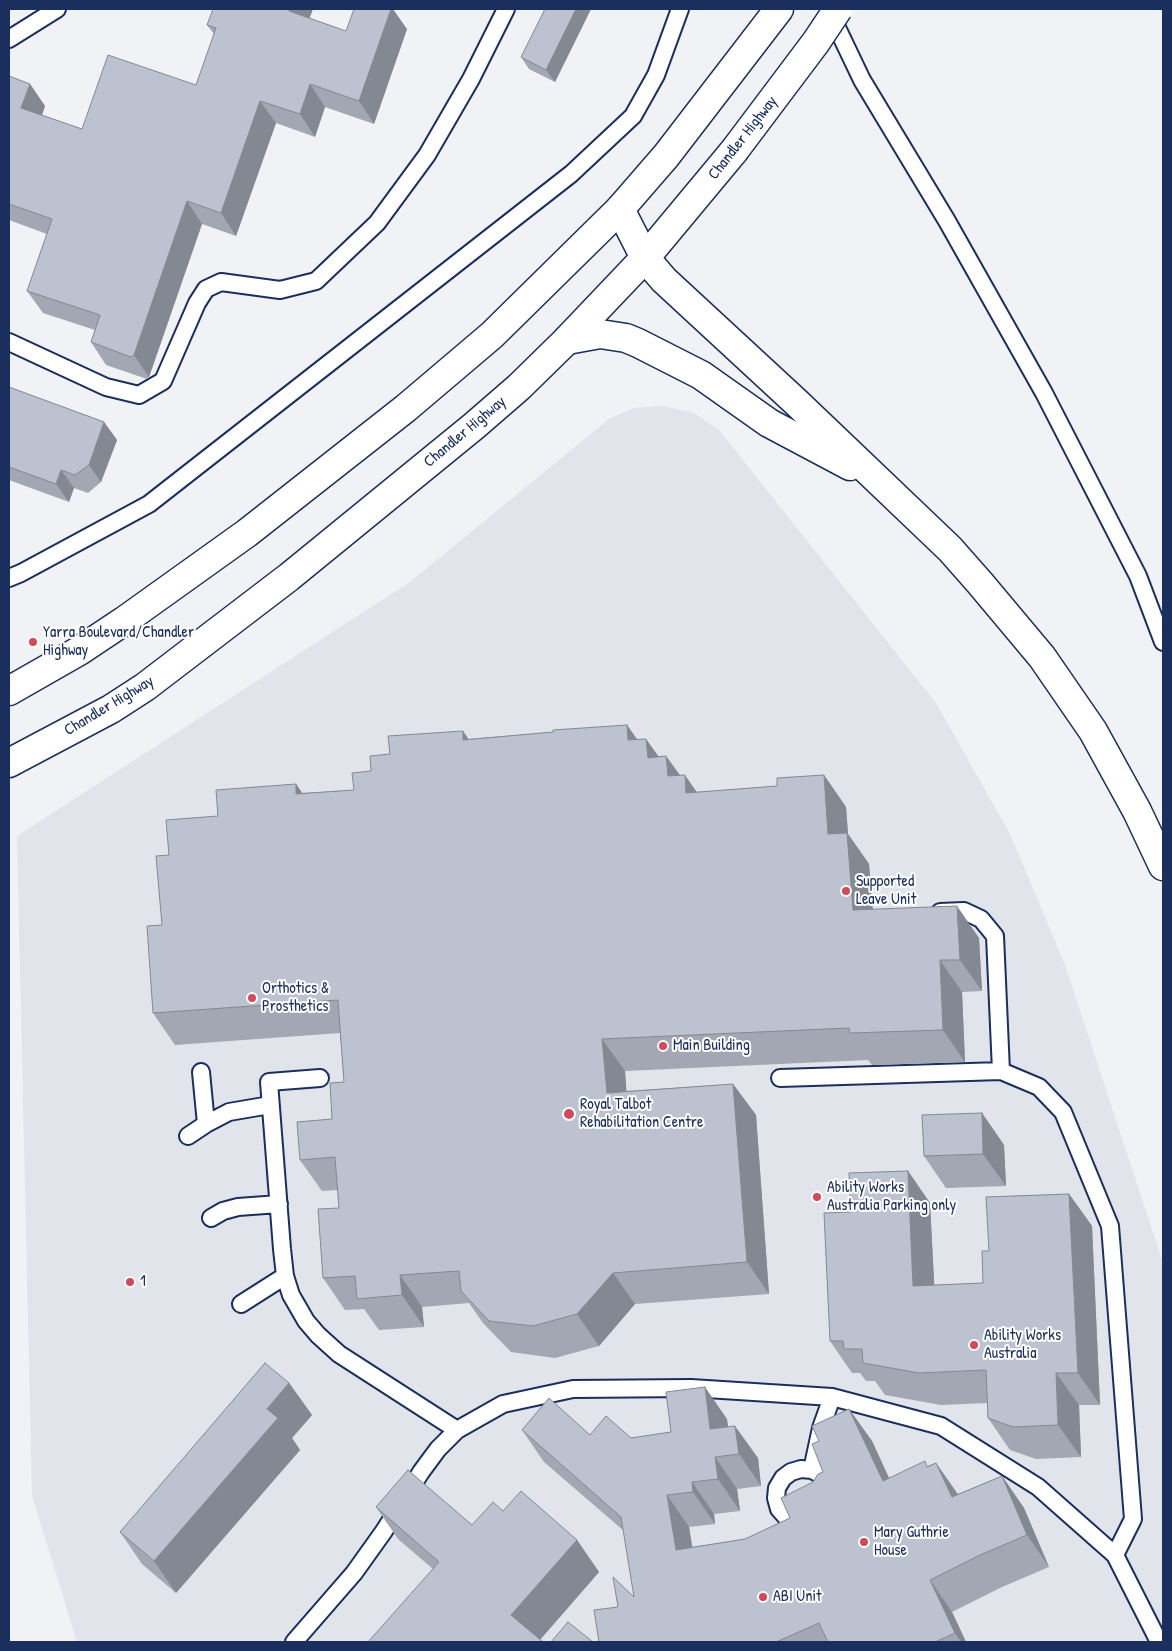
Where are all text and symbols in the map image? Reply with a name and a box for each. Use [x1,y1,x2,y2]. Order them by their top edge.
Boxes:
street label: Chandler Highway [704,92,782,184]
street label: Chandler Highway [420,392,510,472]
place label: Yarra Boulevard/Chandler Highway [43,623,194,661]
marker: Yarra Boulevard/Chandler Highway [27,636,39,648]
street label: Chandler Highway [61,672,157,740]
place label: Supported Leave Unit [856,872,916,910]
marker: Supported Leave Unit [840,885,852,897]
place label: Orthotics & Prosthetics [262,979,329,1017]
marker: Orthotics & Prosthetics [246,992,258,1004]
place label: Main Building [673,1036,750,1056]
marker: Main Building [657,1040,669,1052]
place label: Royal Talbot Rehabilitation Centre [580,1095,703,1133]
marker: Royal Talbot Rehabilitation Centre [562,1107,576,1121]
place label: Ability Works Australia Parking only [827,1178,956,1216]
marker: Ability Works Australia Parking only [811,1191,823,1203]
place label: 1 [140,1272,146,1292]
marker: 1 [124,1276,136,1288]
place label: Ability Works Australia [984,1326,1061,1364]
marker: Ability Works Australia [968,1339,980,1351]
place label: Mary Guthrie House [874,1523,949,1561]
marker: Mary Guthrie House [858,1536,870,1548]
place label: ABI Unit [773,1587,821,1607]
marker: ABI Unit [757,1591,769,1603]

